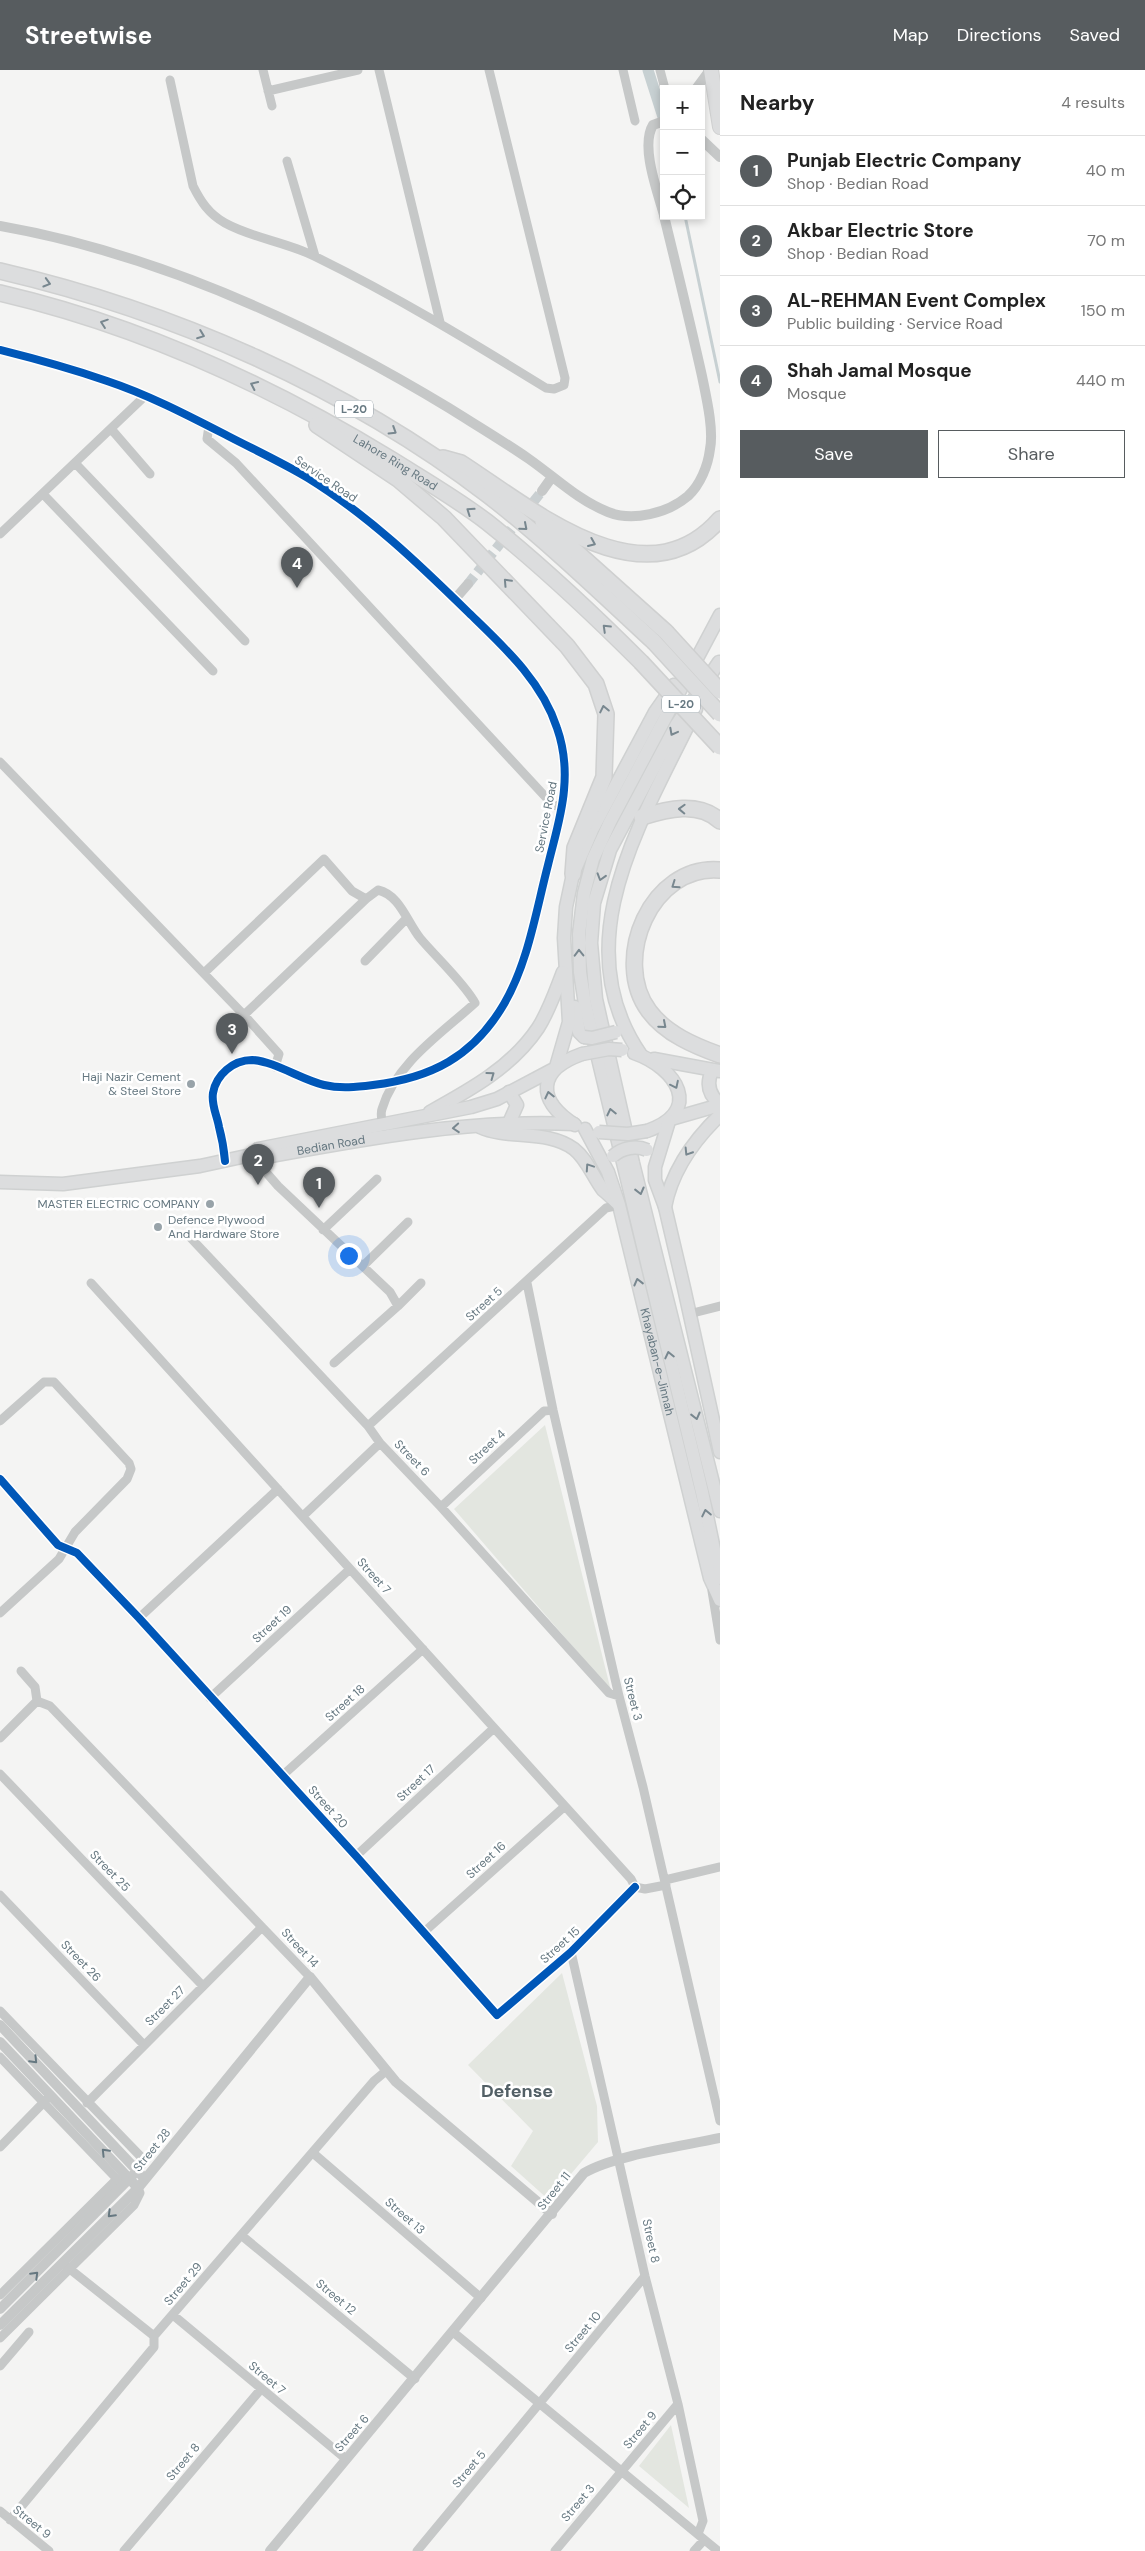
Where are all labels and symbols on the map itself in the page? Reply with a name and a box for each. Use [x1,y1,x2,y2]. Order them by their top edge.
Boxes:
one-way arrow [43,278,51,288]
one-way arrow [100,319,109,329]
one-way arrow [196,328,205,339]
one-way arrow [250,381,259,391]
road number: L-20 [335,400,373,418]
one-way arrow [388,425,397,435]
street label: Lahore Ring Road [350,431,441,494]
street label: Service Road [292,452,360,506]
one-way arrow [466,508,476,517]
one-way arrow [519,521,528,530]
one-way arrow [587,537,596,547]
pin: 4 [281,547,313,588]
one-way arrow [504,578,513,587]
one-way arrow [603,625,612,634]
road number: L-20 [662,696,700,712]
one-way arrow [600,704,610,713]
one-way arrow [669,726,679,735]
street label: Service Road [531,780,561,854]
one-way arrow [678,803,686,814]
one-way arrow [596,872,606,881]
one-way arrow [671,879,680,888]
one-way arrow [574,949,585,957]
pin: 3 [216,1013,248,1054]
one-way arrow [657,1019,666,1028]
place label: Haji Nazir Cement & Steel Store [82,1069,181,1099]
one-way arrow [485,1072,495,1081]
marker: Haji Nazir Cement & Steel Store [185,1078,197,1090]
one-way arrow [669,1079,679,1088]
one-way arrow [544,1091,555,1100]
one-way arrow [606,1108,617,1117]
one-way arrow [452,1123,460,1134]
street label: Bedian Road [296,1132,366,1159]
pin: 2 [242,1144,274,1185]
one-way arrow [685,1146,694,1155]
one-way arrow [586,1163,595,1173]
pin: 1 [303,1167,335,1208]
one-way arrow [634,1186,645,1195]
place label: MASTER ELECTRIC COMPANY [37,1196,200,1212]
marker: MASTER ELECTRIC COMPANY [204,1198,216,1210]
place label: Defence Plywood And Hardware Store [168,1212,280,1242]
marker: Defence Plywood And Hardware Store [152,1221,164,1233]
your location [336,1243,362,1269]
one-way arrow [633,1277,644,1286]
street label: Street 5 [462,1283,506,1325]
street label: Khayaban-e-Jinnah [636,1307,678,1417]
one-way arrow [664,1351,675,1360]
one-way arrow [690,1412,701,1421]
street label: Street 4 [465,1426,509,1468]
street label: Street 6 [391,1436,433,1480]
one-way arrow [701,1509,712,1518]
street label: Street 7 [353,1554,395,1598]
street label: Street 19 [249,1602,295,1646]
street label: Street 3 [620,1676,646,1722]
street label: Street 18 [322,1681,368,1725]
street label: Street 17 [393,1761,439,1805]
street label: Street 20 [305,1782,351,1832]
street label: Street 16 [463,1838,509,1882]
street label: Street 25 [86,1847,134,1895]
street label: Street 15 [537,1923,583,1967]
street label: Street 14 [278,1925,322,1971]
street label: Street 26 [57,1937,105,1985]
street label: Street 27 [142,1983,188,2029]
one-way arrow [28,2055,37,2064]
district label: Defense [481,2079,553,2103]
street label: Street 28 [130,2125,174,2175]
one-way arrow [102,2149,111,2158]
street label: Street 11 [534,2169,574,2213]
street label: Street 13 [382,2194,428,2238]
one-way arrow [108,2208,117,2217]
street label: Street 8 [639,2218,663,2264]
street label: Street 29 [160,2259,206,2309]
one-way arrow [29,2272,38,2281]
street label: Street 12 [313,2275,360,2319]
street label: Street 10 [561,2308,605,2356]
street label: Street 7 [245,2358,289,2398]
street label: Street 9 [619,2408,661,2452]
street label: Street 6 [331,2411,373,2455]
street label: Street 8 [163,2440,203,2484]
street label: Street 5 [449,2447,489,2491]
street label: Street 3 [558,2481,598,2525]
street label: Street 9 [10,2502,54,2542]

